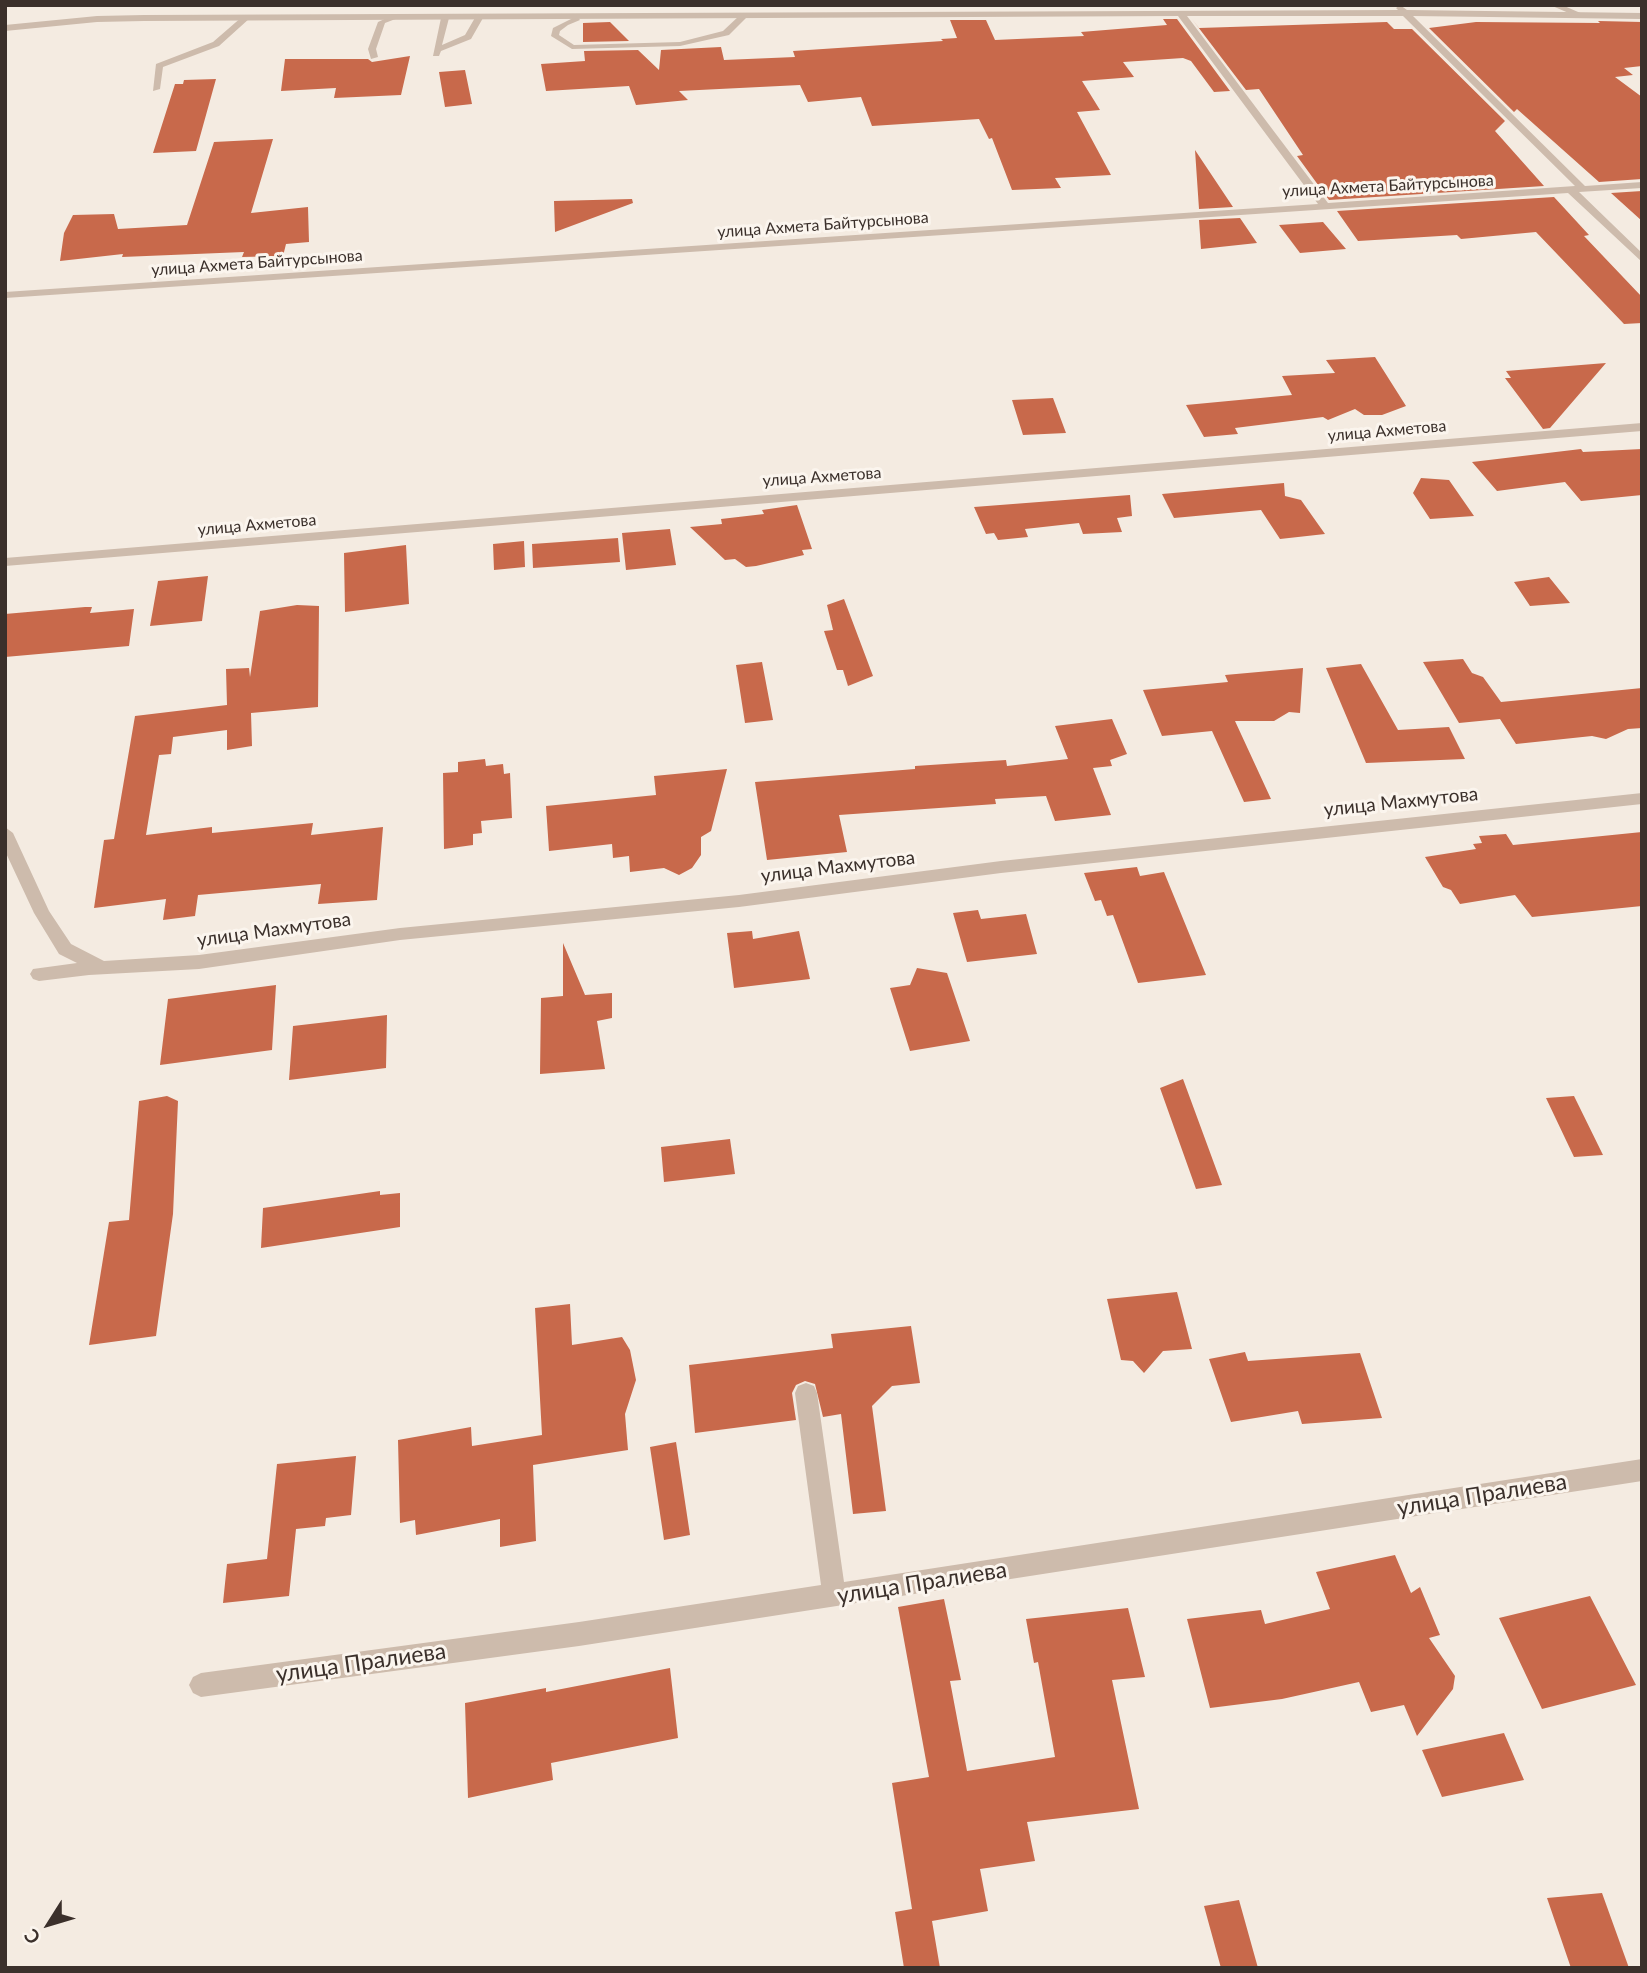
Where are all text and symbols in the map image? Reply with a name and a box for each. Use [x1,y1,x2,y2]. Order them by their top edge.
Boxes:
street label: улица Ахмета Байтурсынова [1282,171,1494,201]
street label: улица Ахмета Байтурсынова [717,208,929,242]
street label: улица Ахмета Байтурсынова [151,246,363,280]
street label: улица Ахметова [1327,416,1447,446]
street label: улица Ахметова [762,463,882,491]
street label: улица Ахметова [197,510,317,540]
street label: улица Махмутова [1323,783,1479,821]
street label: улица Махмутова [760,846,916,888]
street label: улица Махмутова [196,908,352,952]
street label: улица Пралиева [1395,1468,1569,1522]
street label: улица Пралиева [835,1556,1009,1610]
street label: улица Пралиева [274,1637,448,1689]
north arrow [14,1889,84,1959]
text: С [19,1925,45,1949]

